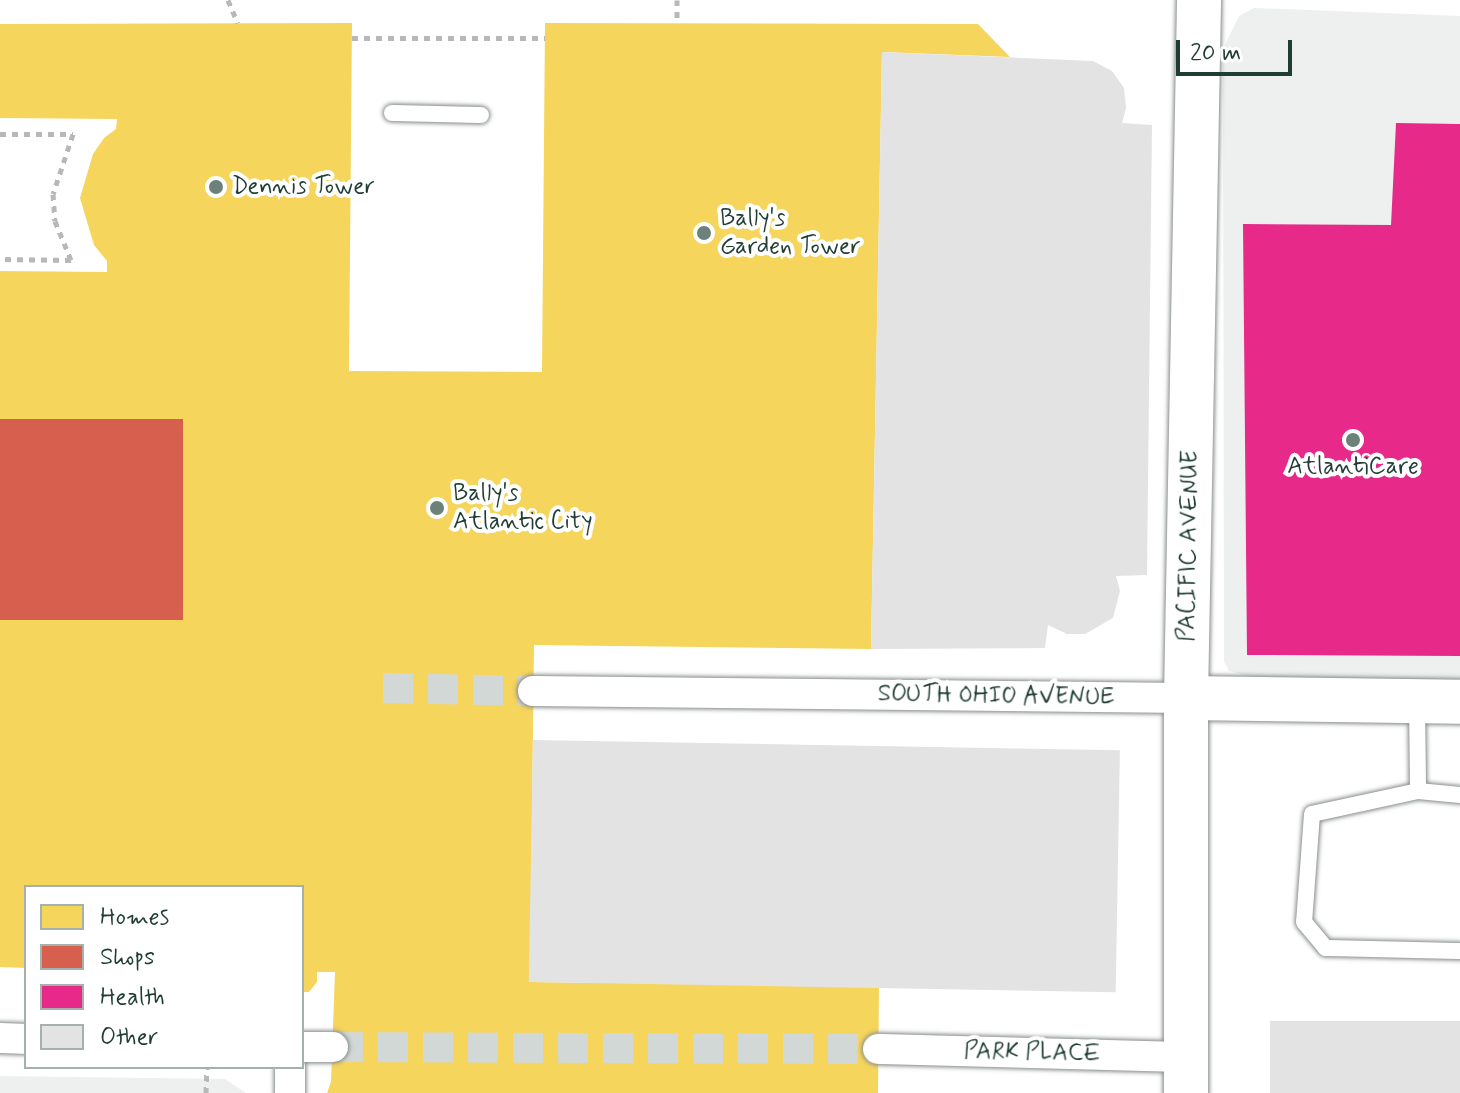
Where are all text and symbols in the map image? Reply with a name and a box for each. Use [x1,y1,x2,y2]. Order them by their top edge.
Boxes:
scale bar [1180,24,1296,74]
text: 20 m [1190,38,1241,69]
place label: Dennis Tower [232,173,373,201]
marker: Dennis Tower [207,178,225,196]
place label: Bally's Garden Tower [720,205,858,261]
marker: Bally's Garden Tower [695,224,713,242]
marker: AtlantiCare [1344,431,1362,449]
street label: PACIFIC AVENUE [1173,449,1205,643]
place label: AtlantiCare [1287,453,1419,481]
place label: Bally's Atlantic City [453,480,593,536]
marker: Bally's Atlantic City [428,499,446,517]
street label: SOUTH OHIO AVENUE [875,679,1117,713]
legend [24,885,304,1069]
text: Homes [100,902,169,933]
text: Shops [100,942,155,973]
text: Health [100,982,165,1013]
text: Other [100,1022,158,1053]
street label: PARK PLACE [963,1037,1101,1069]

